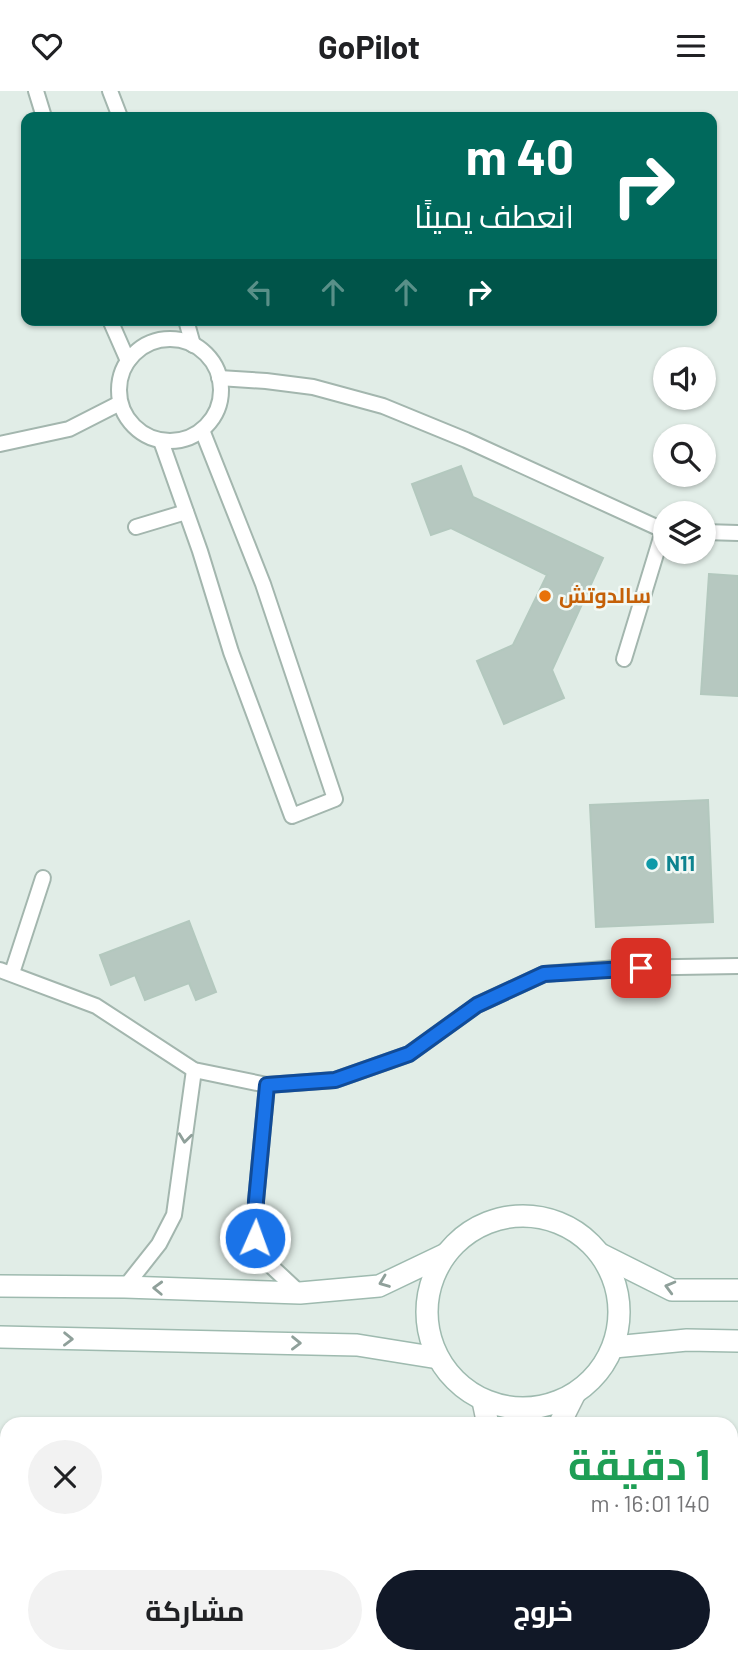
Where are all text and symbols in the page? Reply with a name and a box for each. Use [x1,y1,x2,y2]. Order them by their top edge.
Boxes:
icon: heart [28,27,66,65]
text: GoPilot [318,27,420,65]
icon: menu [672,27,710,65]
text: 40 m [466,126,574,185]
icon: right [598,140,689,231]
text: انعطف يمينًا [414,196,574,234]
icon: left [241,273,279,311]
icon: ahead [314,273,352,311]
icon: ahead [387,273,425,311]
icon: right [460,273,498,311]
map controls [653,347,716,564]
button: sound [653,347,716,410]
button: search [653,424,716,487]
button: layers [653,501,716,564]
place label: سالدوتش [559,582,651,609]
marker: سالدوتش [537,588,553,604]
place label: N11 [666,850,695,875]
marker: N11 [644,856,660,872]
pin [611,938,671,998]
icon: arrive [622,949,660,987]
one-way arrow [178,1132,193,1144]
position arrow [218,1201,292,1275]
one-way arrow [379,1274,391,1288]
one-way arrow [152,1280,163,1295]
one-way arrow [665,1280,677,1295]
one-way arrow [63,1331,74,1347]
one-way arrow [290,1336,301,1351]
text: 1 دقيقة [568,1438,710,1488]
button: close [28,1440,102,1514]
text: 140 m · 16:01 [591,1489,710,1517]
button: مشاركة [28,1570,362,1650]
button: خروج [376,1570,710,1650]

